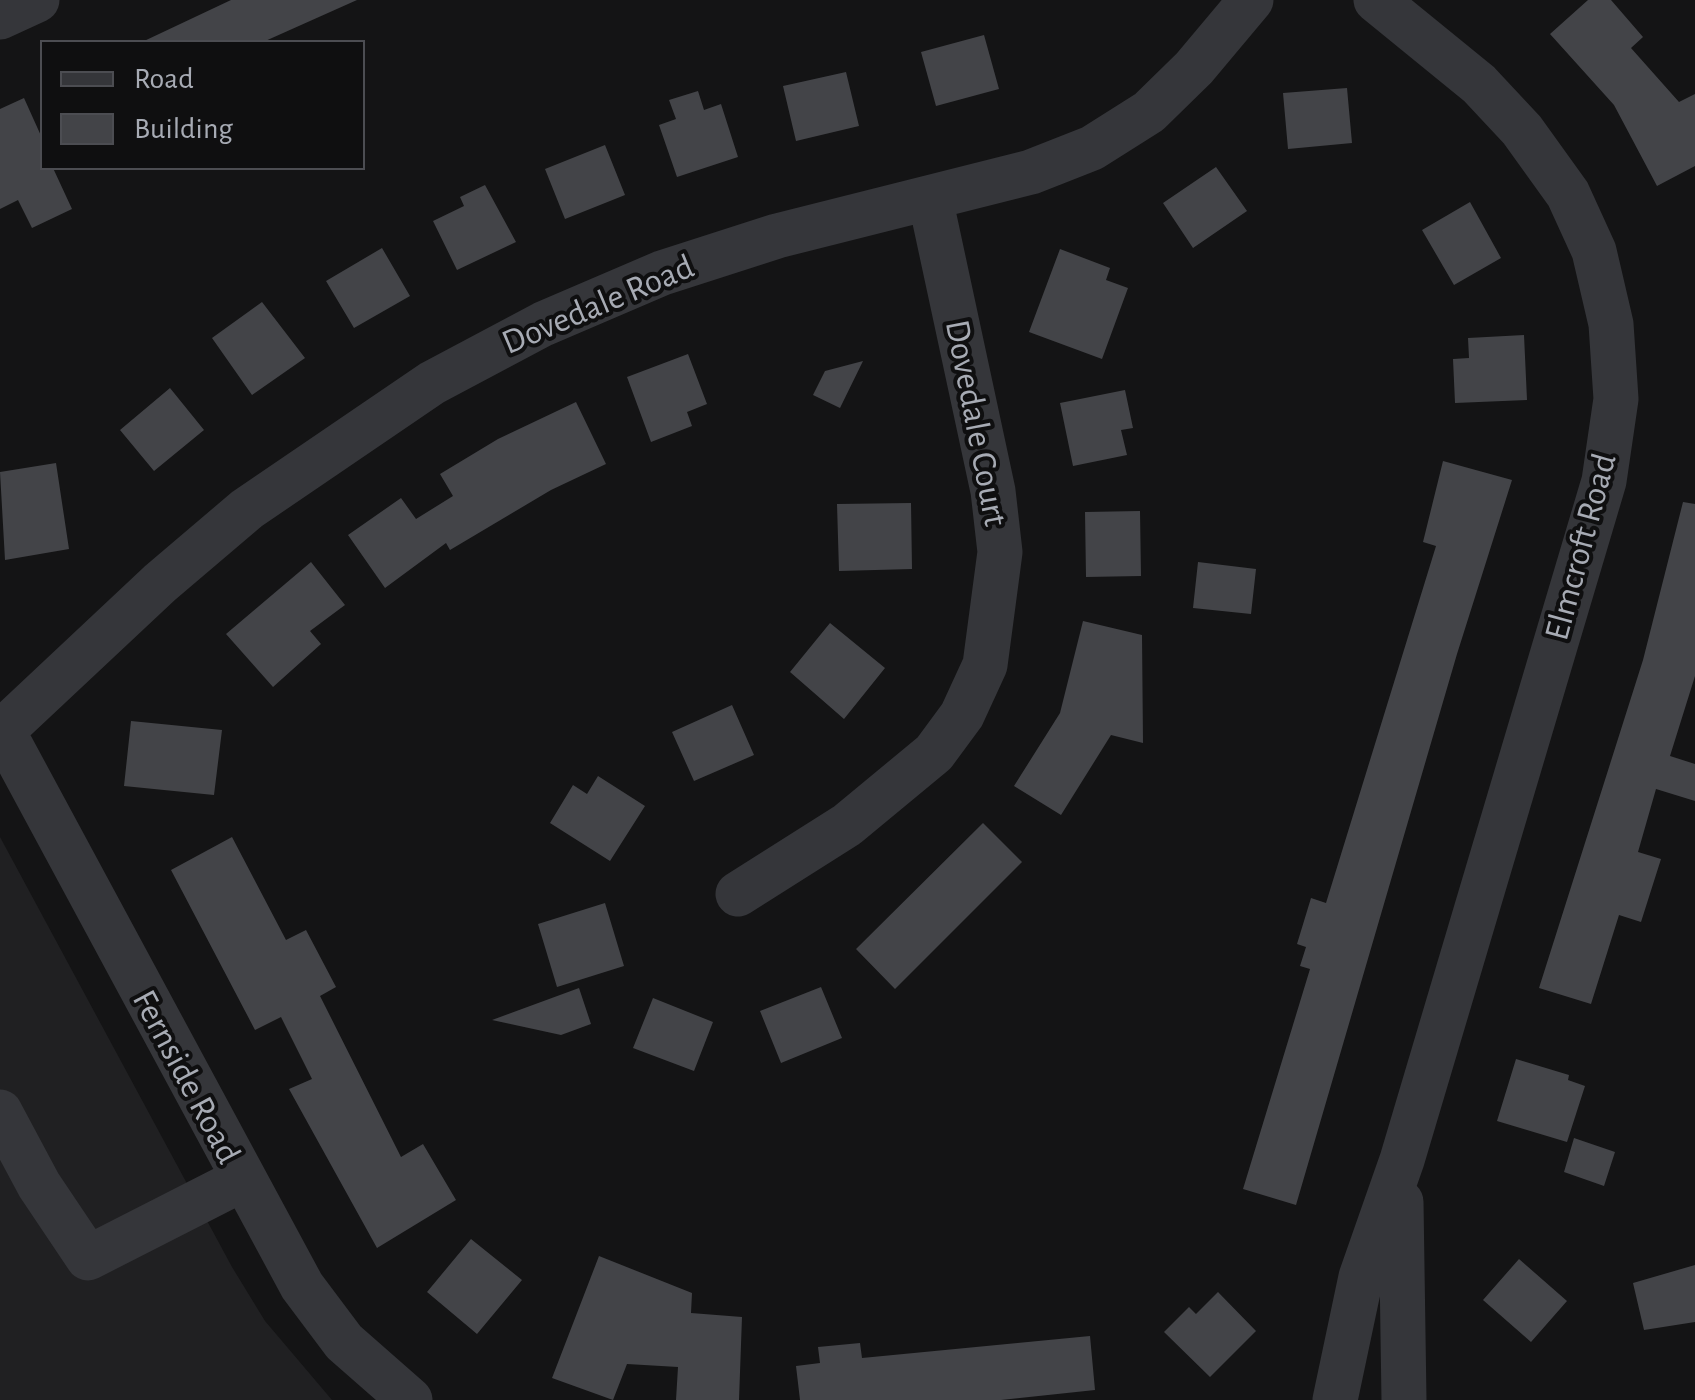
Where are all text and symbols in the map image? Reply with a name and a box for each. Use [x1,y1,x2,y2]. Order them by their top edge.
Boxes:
legend [40,40,365,170]
text: Road [134,64,194,94]
text: Building [134,114,233,144]
street label: Dovedale Road [496,246,700,364]
street label: Dovedale Court [935,316,1017,530]
street label: Elmcroft Road [1536,449,1626,645]
street label: Fernside Road [123,983,249,1171]

